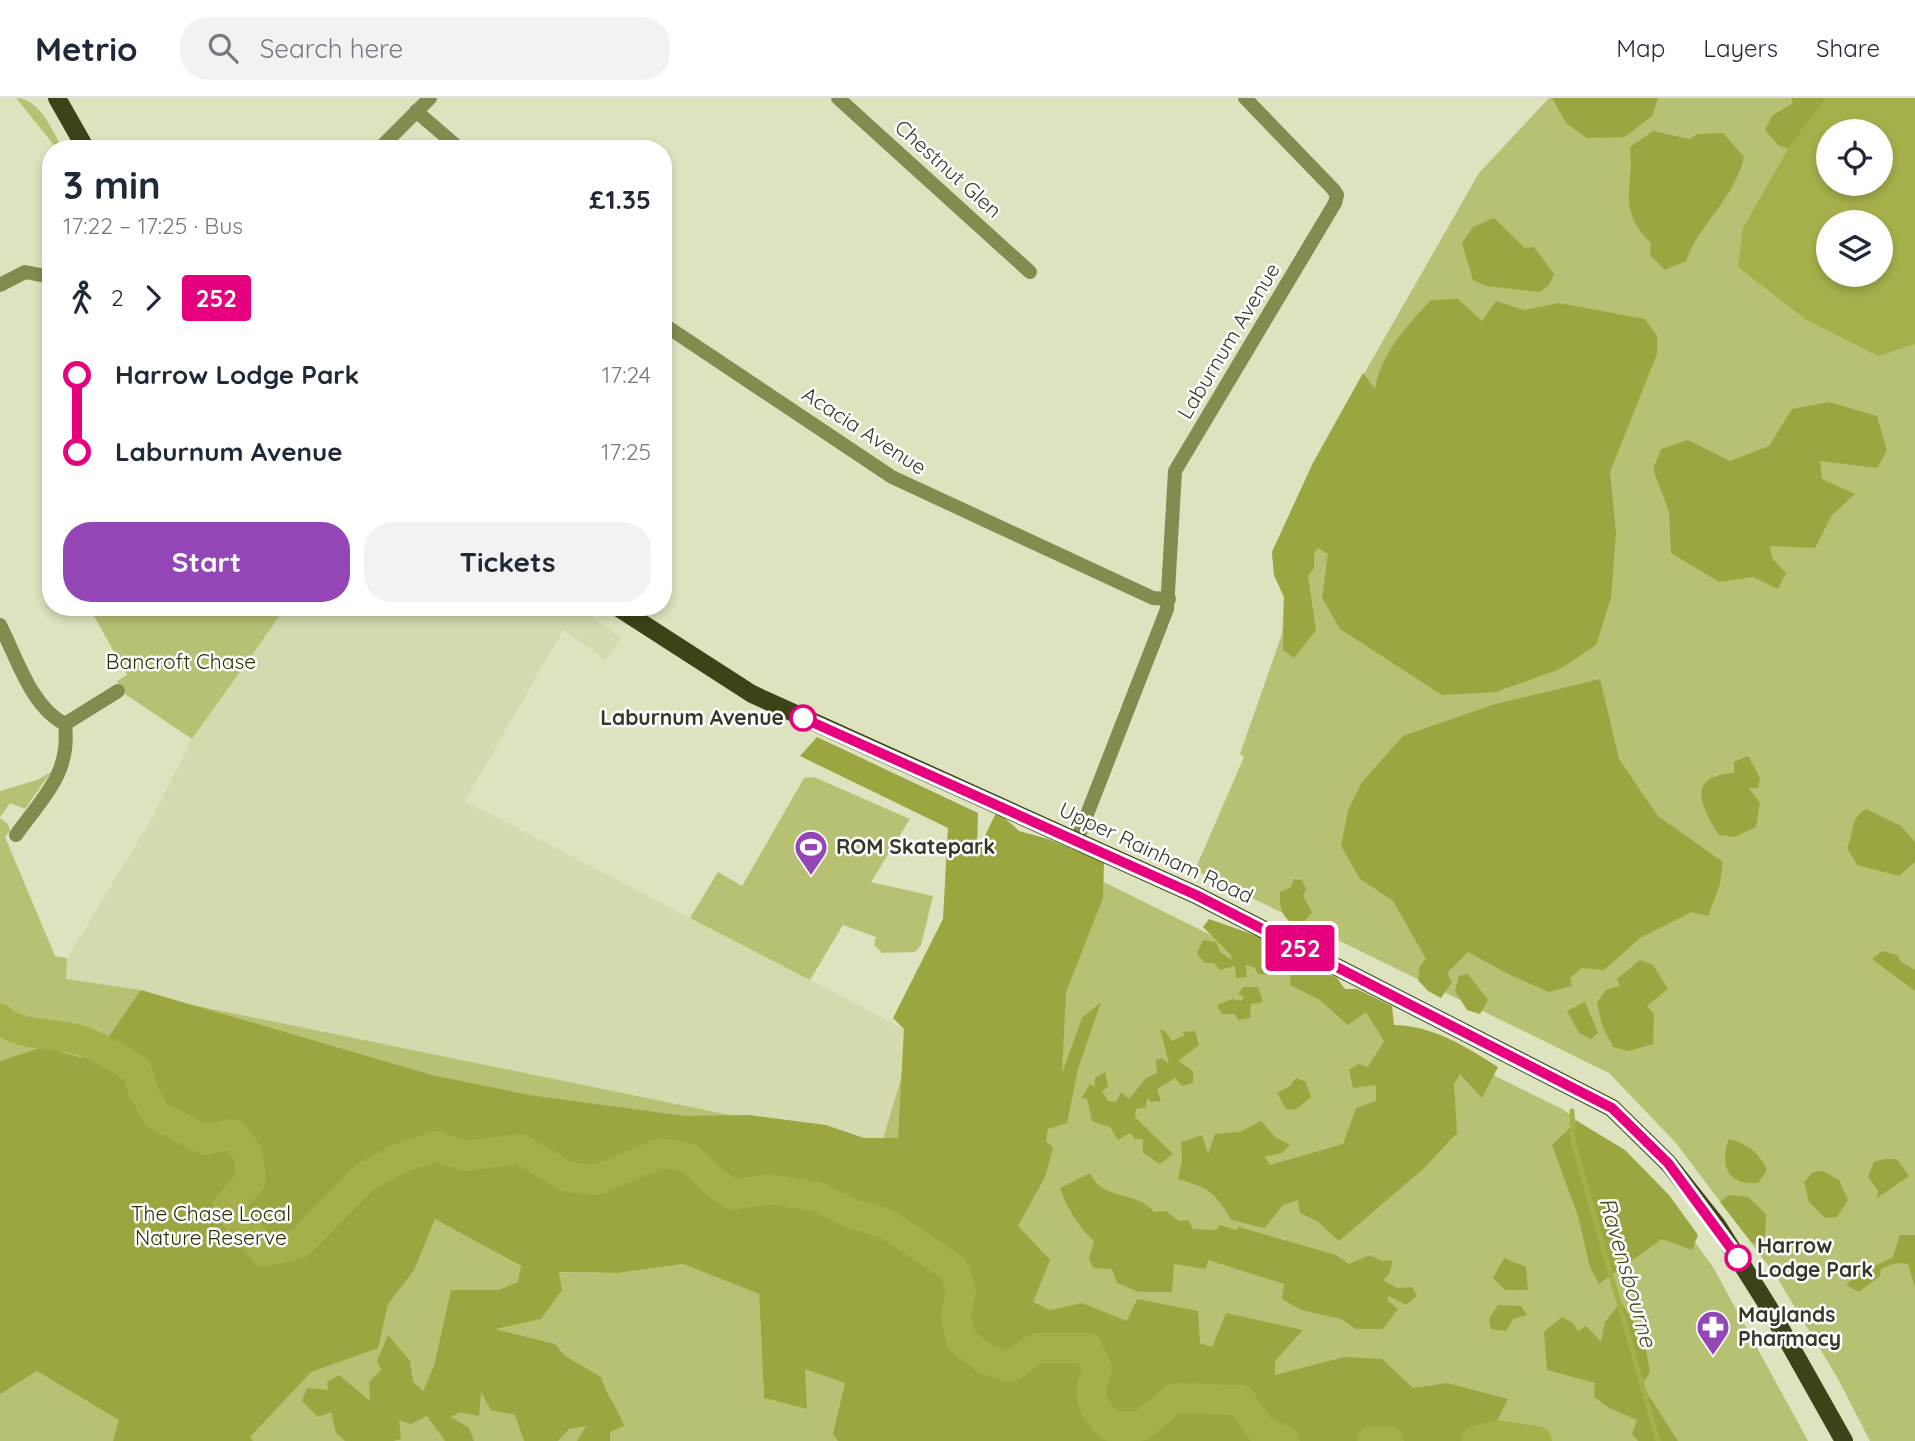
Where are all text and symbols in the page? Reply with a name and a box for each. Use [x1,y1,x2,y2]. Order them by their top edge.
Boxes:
search box [180,17,670,80]
text: Metrio [35,28,138,69]
icon: search [204,29,242,67]
text: Search here [260,32,403,65]
text: Map [1616,33,1665,63]
text: Layers [1703,33,1778,63]
text: Share [1816,33,1880,63]
street label: Chestnut Glen [890,114,1007,223]
map controls [1816,119,1893,287]
button: locate [1816,119,1893,196]
text: 3 min [63,161,161,209]
text: £1.35 [589,183,651,216]
button: layers [1816,210,1893,287]
text: 17:22 – 17:25 · Bus [63,211,243,240]
street label: Laburnum Avenue [1171,258,1285,423]
icon: walk [63,279,101,317]
icon: forward [134,279,172,317]
text: 2 [111,283,124,312]
text: 252 [196,283,237,313]
text: Harrow Lodge Park [115,358,359,391]
text: 17:24 [602,360,651,389]
street label: Acacia Avenue [798,380,932,480]
text: Laburnum Avenue [115,435,343,468]
text: 17:25 [601,437,651,466]
button: Start [63,522,350,602]
button: Tickets [364,522,651,602]
park label: Bancroft Chase [106,648,256,674]
place label: Laburnum Avenue [600,704,784,730]
marker: Laburnum Avenue [790,705,816,731]
street label: Upper Rainham Road [1055,796,1258,909]
sports icon: ROM Skatepark [792,828,830,877]
place label: ROM Skatepark [836,833,995,859]
line badge: 252 [1260,925,1340,971]
text: 252 [1279,933,1321,963]
water label: Ravensbourne [1593,1194,1664,1351]
park label: The Chase Local Nature Reserve [131,1200,291,1250]
place label: Harrow Lodge Park [1757,1232,1873,1282]
marker: Harrow Lodge Park [1725,1245,1751,1271]
place label: Maylands Pharmacy [1738,1301,1841,1351]
pharmacy icon: Maylands Pharmacy [1694,1308,1732,1357]

